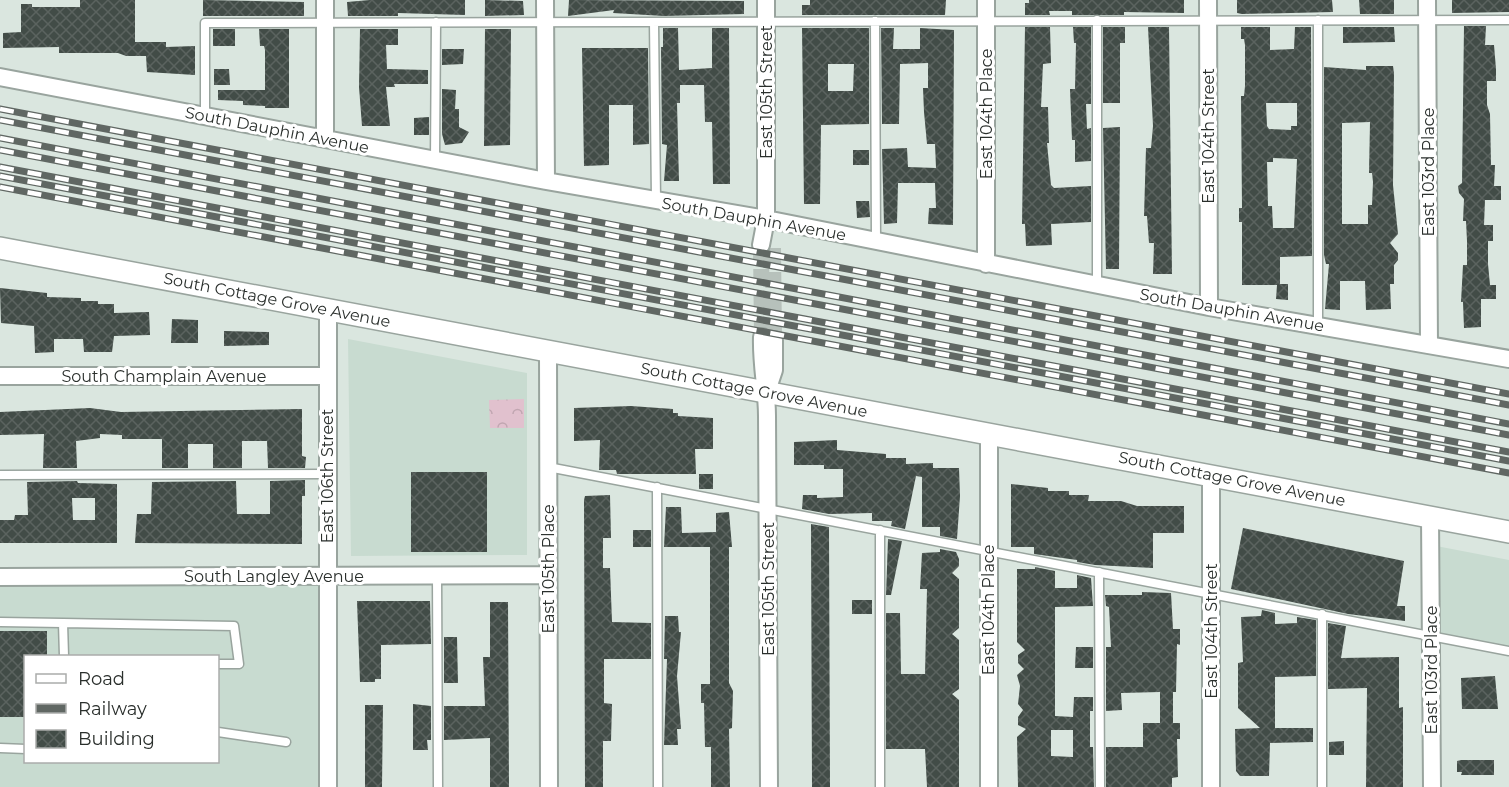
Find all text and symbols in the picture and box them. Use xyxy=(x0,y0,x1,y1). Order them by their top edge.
street label: East 105th Street xyxy=(757,25,776,159)
street label: East 104th Place xyxy=(977,49,996,179)
street label: East 104th Street xyxy=(1199,68,1218,204)
street label: South Dauphin Avenue xyxy=(183,103,371,157)
street label: East 103rd Place xyxy=(1419,108,1438,236)
street label: South Dauphin Avenue xyxy=(660,193,848,245)
street label: South Cottage Grove Avenue xyxy=(162,269,392,331)
street label: South Dauphin Avenue xyxy=(1138,284,1326,336)
street label: South Cottage Grove Avenue xyxy=(639,359,869,421)
street label: South Champlain Avenue xyxy=(62,367,267,386)
street label: East 106th Street xyxy=(318,408,337,543)
street label: South Cottage Grove Avenue xyxy=(1117,448,1347,510)
street label: East 105th Place xyxy=(539,504,558,634)
street label: East 105th Street xyxy=(759,522,778,656)
street label: East 104th Place xyxy=(979,545,998,675)
street label: East 104th Street xyxy=(1202,563,1221,699)
street label: South Langley Avenue xyxy=(184,567,364,586)
street label: East 103rd Place xyxy=(1422,606,1441,734)
legend xyxy=(24,655,219,763)
text: Road xyxy=(78,668,125,690)
text: Railway xyxy=(78,698,147,720)
text: Building xyxy=(78,728,155,750)

